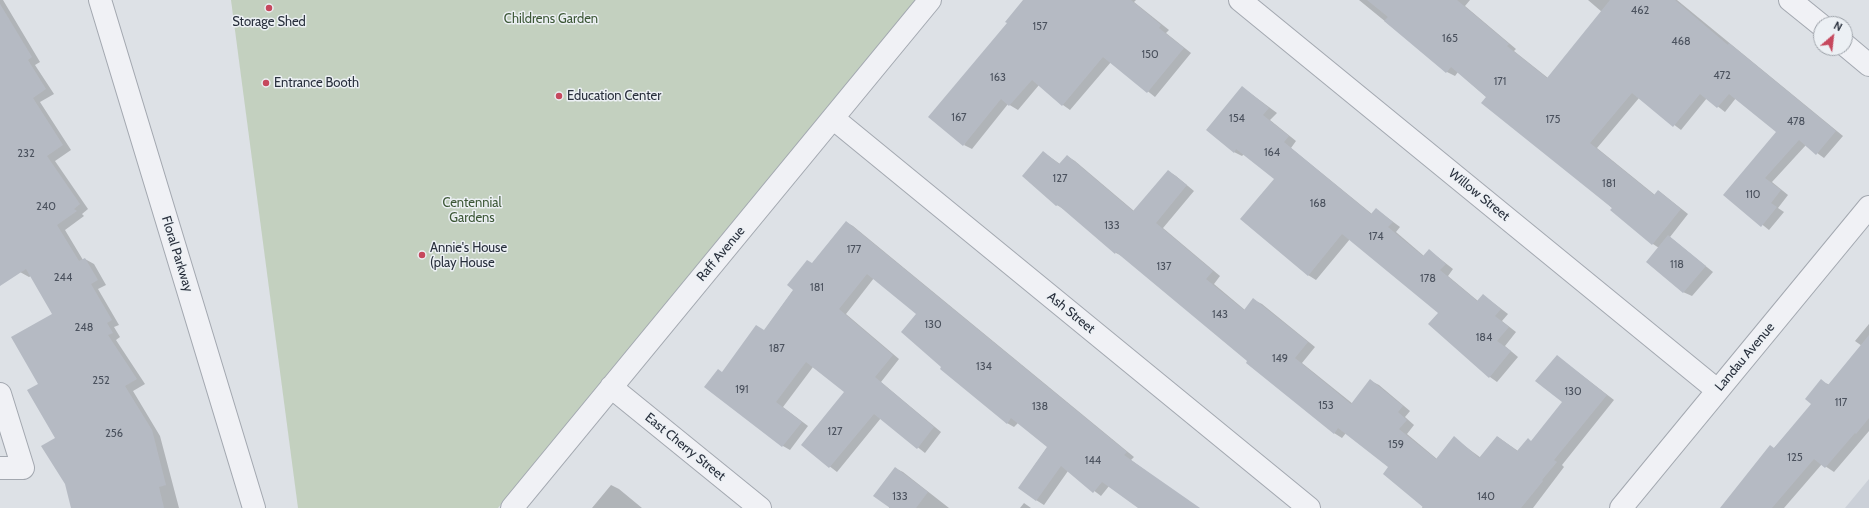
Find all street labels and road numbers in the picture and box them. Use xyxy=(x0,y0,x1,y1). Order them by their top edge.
street label: Willow Street xyxy=(1445,166,1513,224)
street label: Floral Parkway xyxy=(158,214,196,294)
street label: Raff Avenue xyxy=(694,223,748,285)
street label: Ash Street xyxy=(1044,289,1098,337)
street label: Landau Avenue xyxy=(1712,320,1778,394)
street label: East Cherry Street xyxy=(642,410,728,484)

